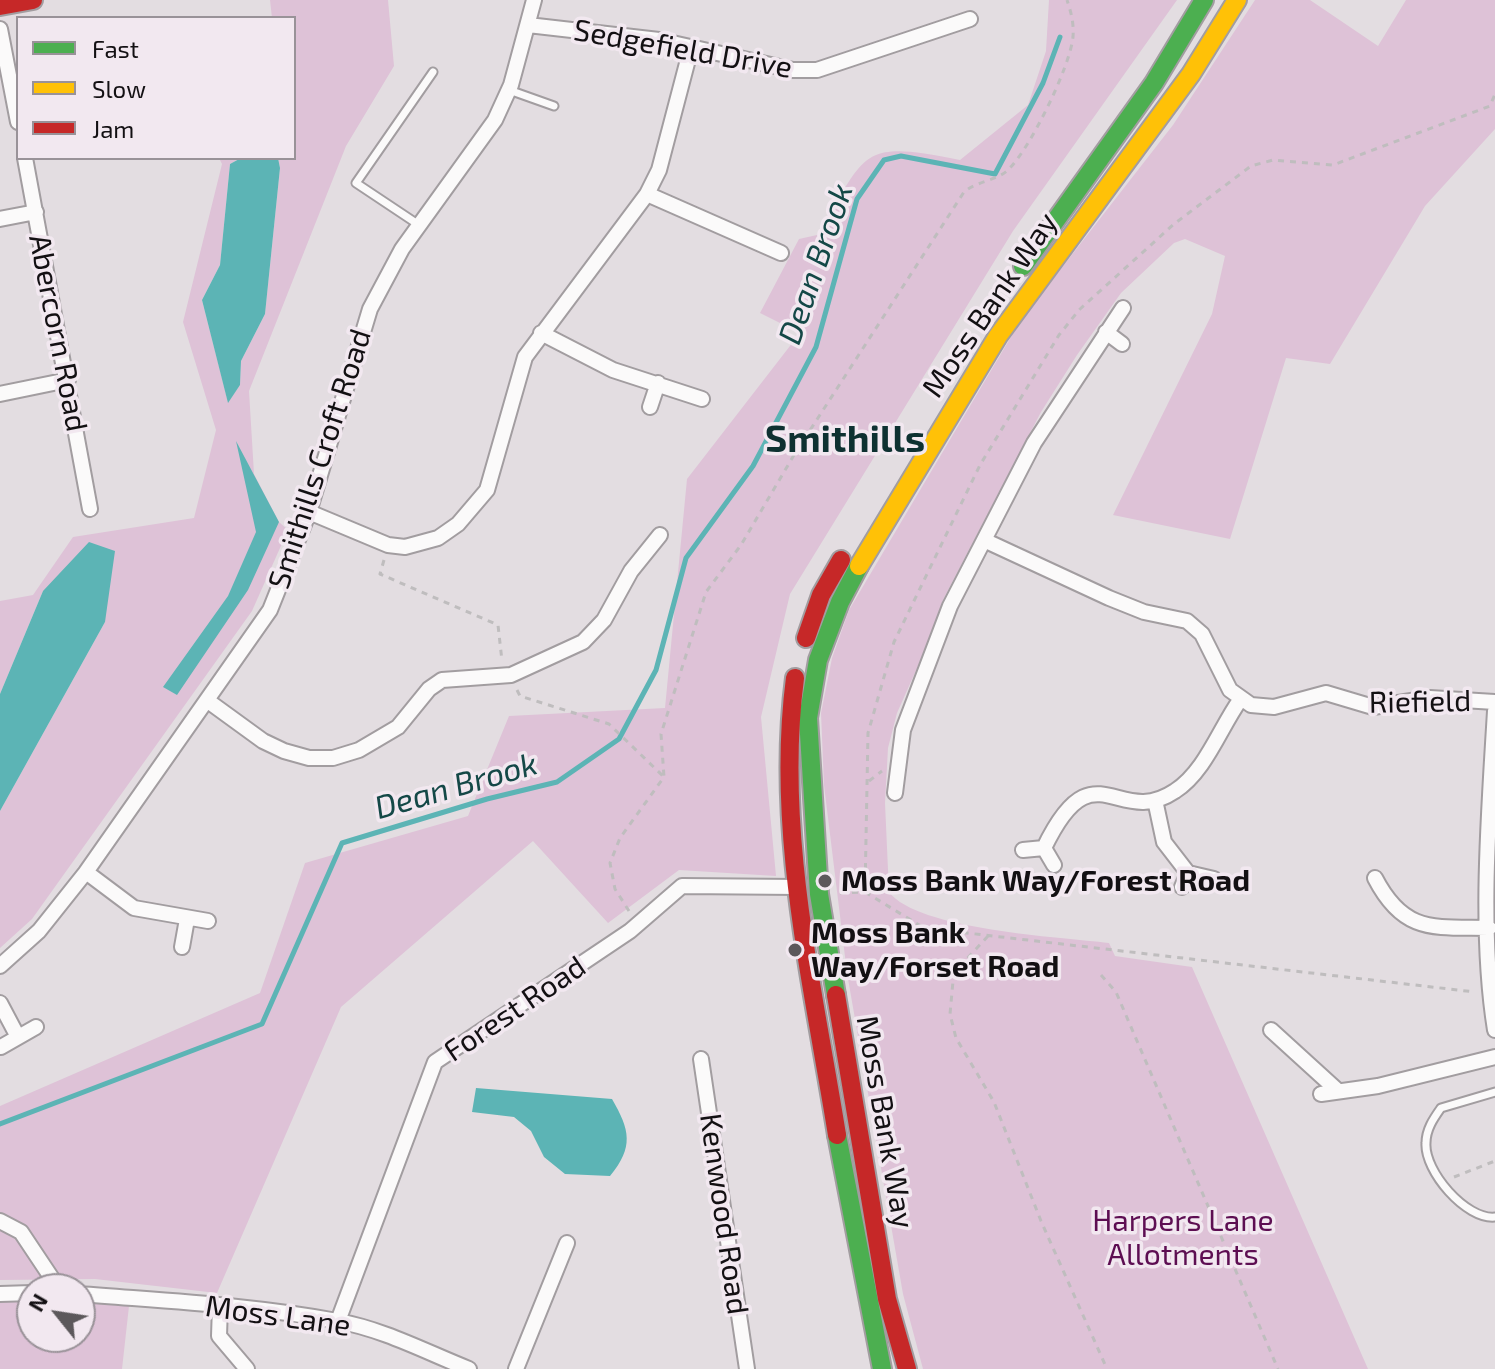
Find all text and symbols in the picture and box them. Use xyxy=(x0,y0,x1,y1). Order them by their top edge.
street label: Sedgefield Drive xyxy=(571,12,795,86)
legend xyxy=(16,16,296,160)
text: Fast xyxy=(92,34,139,63)
text: Slow xyxy=(92,74,146,103)
text: Jam xyxy=(92,114,134,143)
water label: Dean Brook xyxy=(771,179,861,349)
street label: Moss Bank Way xyxy=(915,206,1065,404)
street label: Abercorn Road xyxy=(21,231,95,435)
street label: Smithills Croft Road xyxy=(261,325,379,593)
district label: Smithills xyxy=(765,416,925,462)
street label: Riefield xyxy=(1368,683,1472,721)
water label: Dean Brook xyxy=(370,744,542,828)
place label: Moss Bank Way/Forest Road xyxy=(841,863,1250,899)
marker: Moss Bank Way/Forest Road xyxy=(816,872,834,890)
place label: Moss Bank Way/Forset Road xyxy=(811,915,1059,986)
marker: Moss Bank Way/Forset Road xyxy=(786,941,804,959)
street label: Forest Road xyxy=(437,949,593,1069)
street label: Moss Bank Way xyxy=(849,1013,921,1231)
street label: Kenwood Road xyxy=(692,1111,756,1317)
park label: Harpers Lane Allotments xyxy=(1092,1203,1274,1274)
north arrow xyxy=(16,1273,96,1353)
street label: Moss Lane xyxy=(203,1288,353,1344)
text: N xyxy=(22,1289,52,1315)

